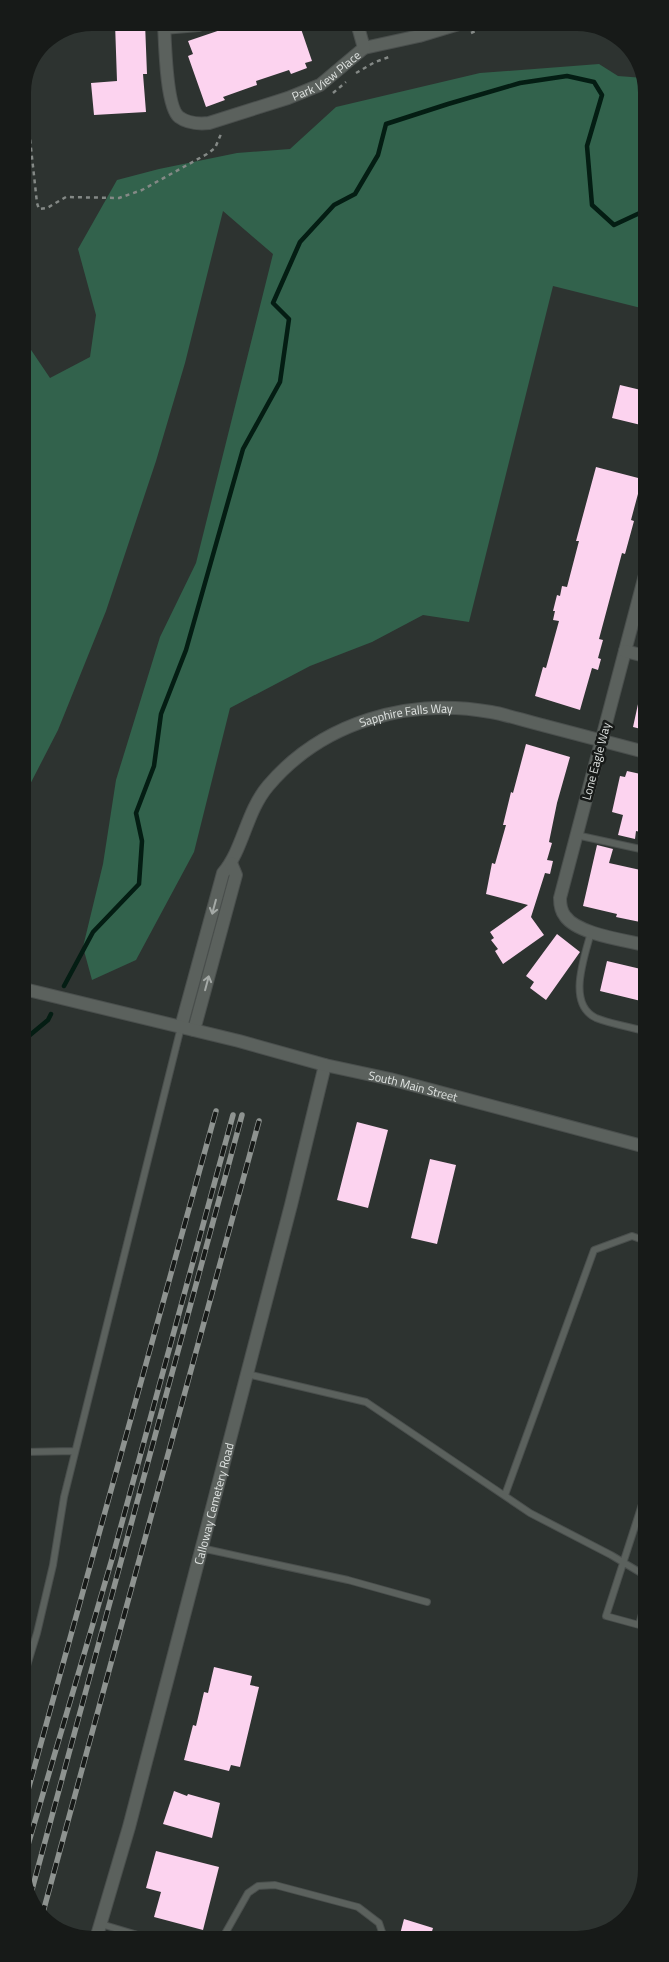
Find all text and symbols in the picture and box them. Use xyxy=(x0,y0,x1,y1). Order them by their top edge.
street label: Park View Place xyxy=(288,46,364,105)
street label: Sapphire Falls Way xyxy=(356,698,453,732)
street label: Lone Eagle Way xyxy=(577,720,616,802)
one-way arrow xyxy=(208,899,218,915)
one-way arrow xyxy=(203,975,212,991)
street label: South Main Street xyxy=(367,1065,461,1106)
street label: Calloway Cemetery Road xyxy=(188,1441,238,1567)

